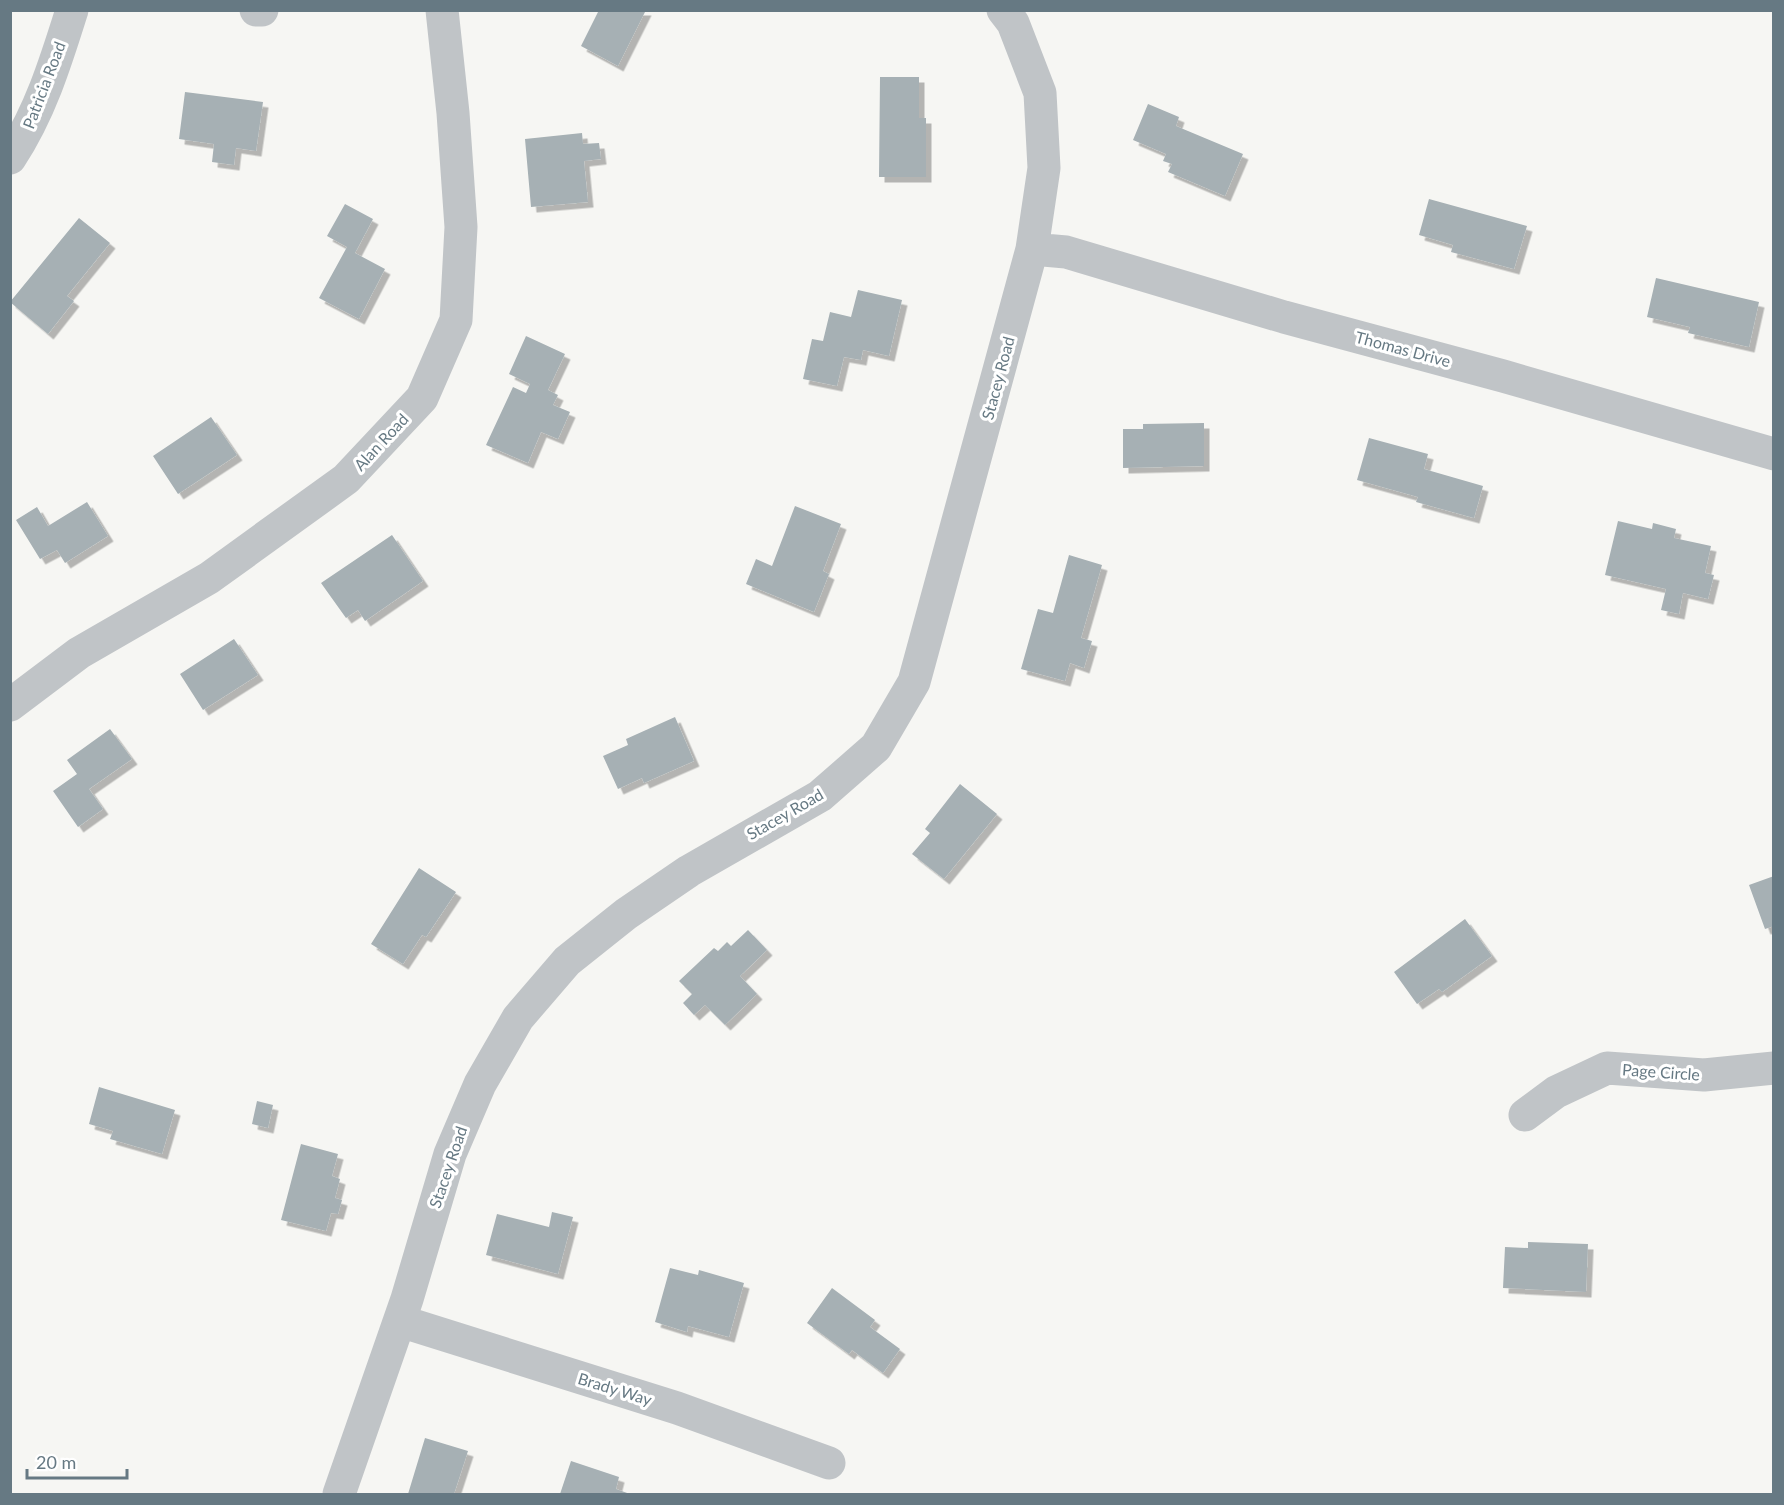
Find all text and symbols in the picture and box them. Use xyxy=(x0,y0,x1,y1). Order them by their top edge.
street label: Patricia Road xyxy=(18,39,69,131)
street label: Thomas Drive xyxy=(1354,327,1453,370)
street label: Stacey Road xyxy=(977,334,1018,421)
street label: Alan Road xyxy=(349,409,412,474)
street label: Stacey Road xyxy=(743,784,826,843)
street label: Page Circle xyxy=(1621,1059,1701,1084)
street label: Stacey Road xyxy=(425,1123,470,1210)
street label: Brady Way xyxy=(576,1368,655,1409)
scale bar xyxy=(27,1442,128,1480)
text: 20 m xyxy=(36,1451,76,1473)

